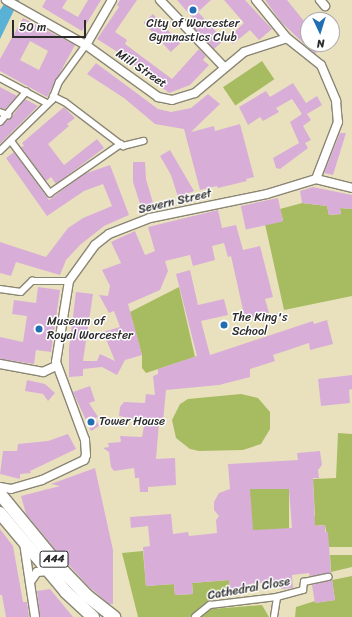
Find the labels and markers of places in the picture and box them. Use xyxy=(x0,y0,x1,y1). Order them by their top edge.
marker: City of Worcester Gymnastics Club xyxy=(188,5,198,15)
place label: City of Worcester Gymnastics Club xyxy=(146,17,240,45)
place label: The King's School xyxy=(232,311,287,339)
place label: Museum of Royal Worcester xyxy=(47,315,132,343)
marker: The King's School xyxy=(219,320,229,330)
marker: Museum of Royal Worcester xyxy=(34,324,44,334)
place label: Tower House xyxy=(99,415,166,429)
marker: Tower House xyxy=(86,417,96,427)

